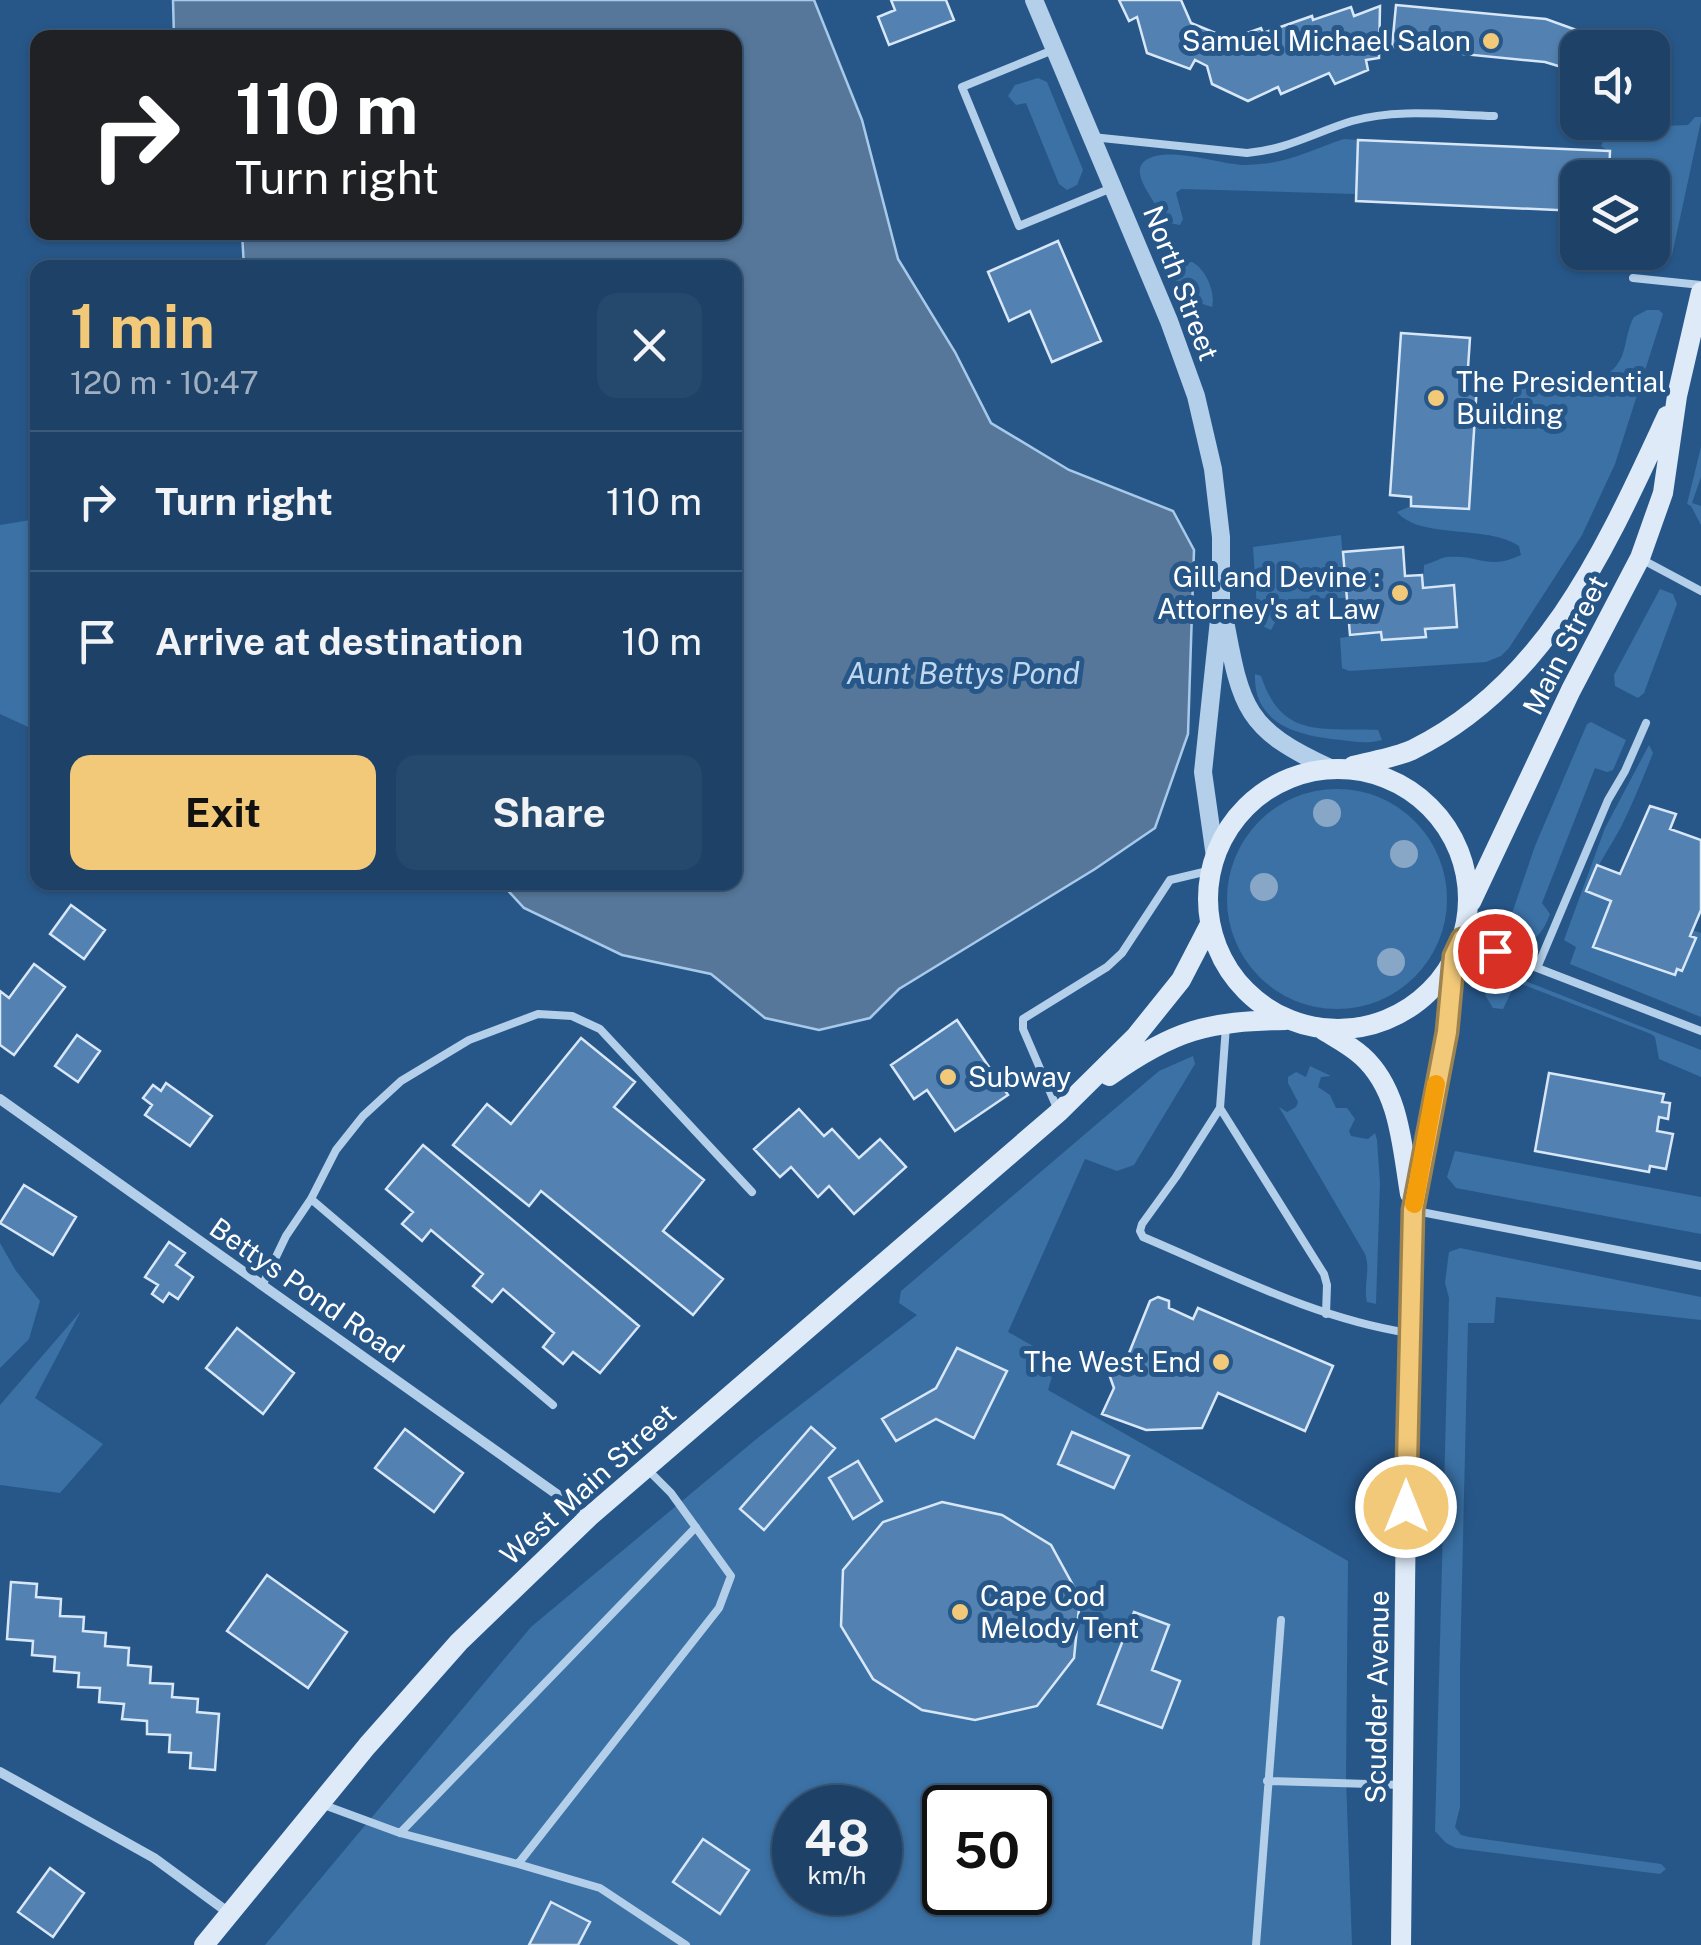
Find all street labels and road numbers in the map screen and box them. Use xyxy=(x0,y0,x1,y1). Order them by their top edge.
street label: North Street xyxy=(1137,201,1226,365)
street label: Main Street xyxy=(1515,570,1614,720)
street label: Bettys Pond Road xyxy=(204,1210,411,1369)
street label: West Main Street xyxy=(493,1396,682,1571)
street label: Scudder Avenue xyxy=(1358,1590,1395,1804)

